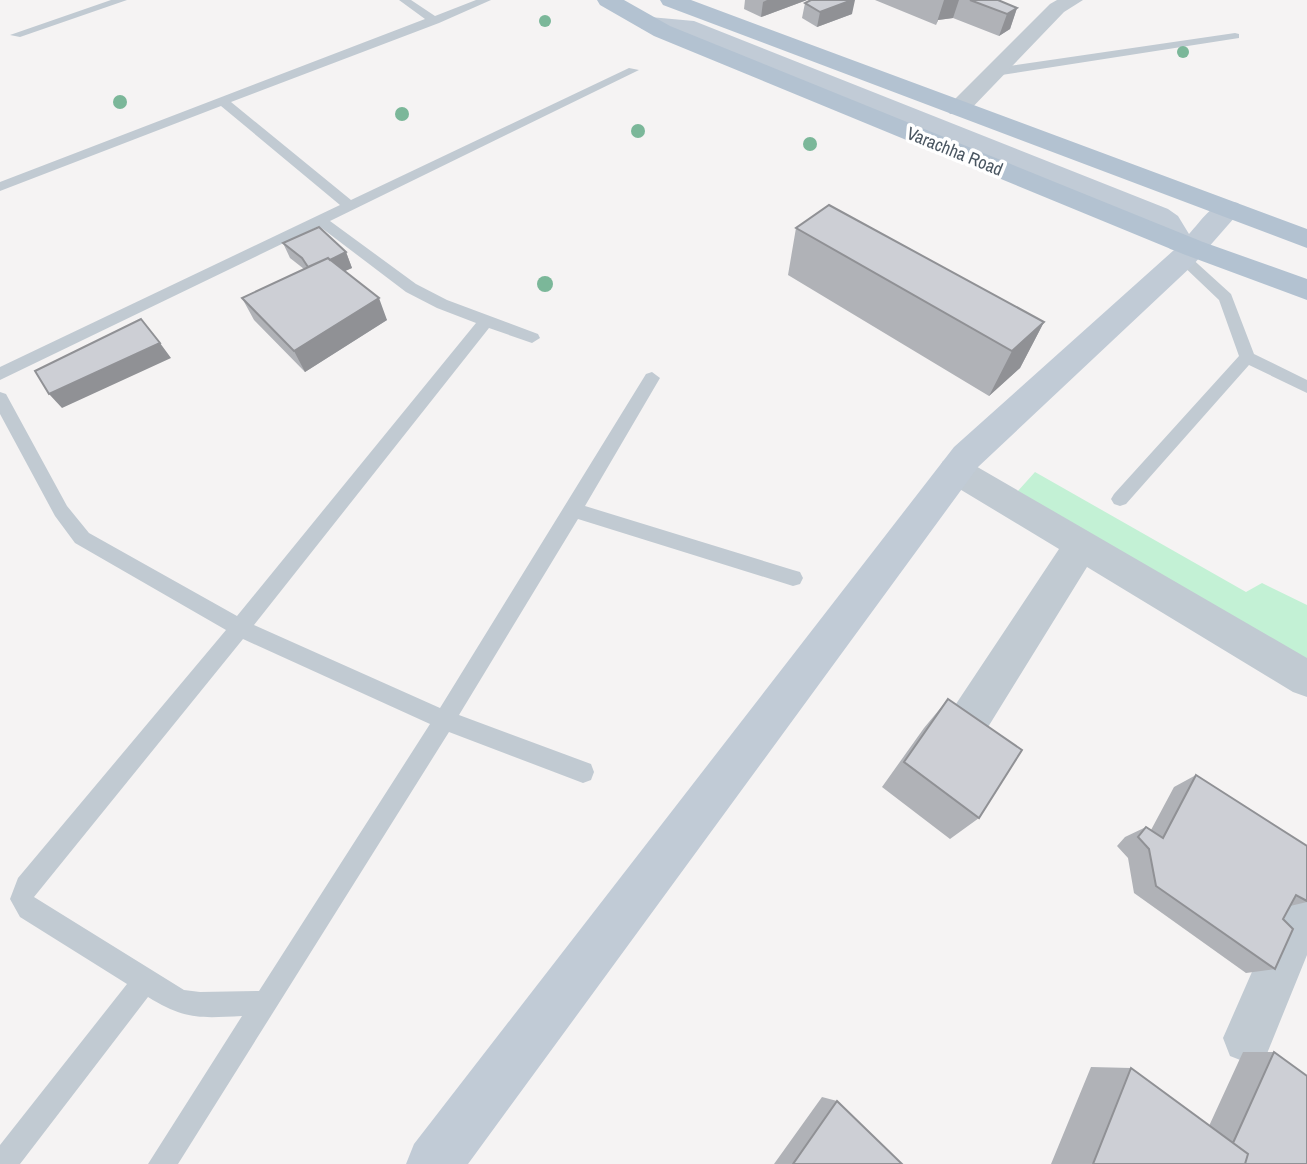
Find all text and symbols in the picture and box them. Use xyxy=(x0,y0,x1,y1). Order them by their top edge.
street label: Varachha Road xyxy=(903,120,1007,182)

